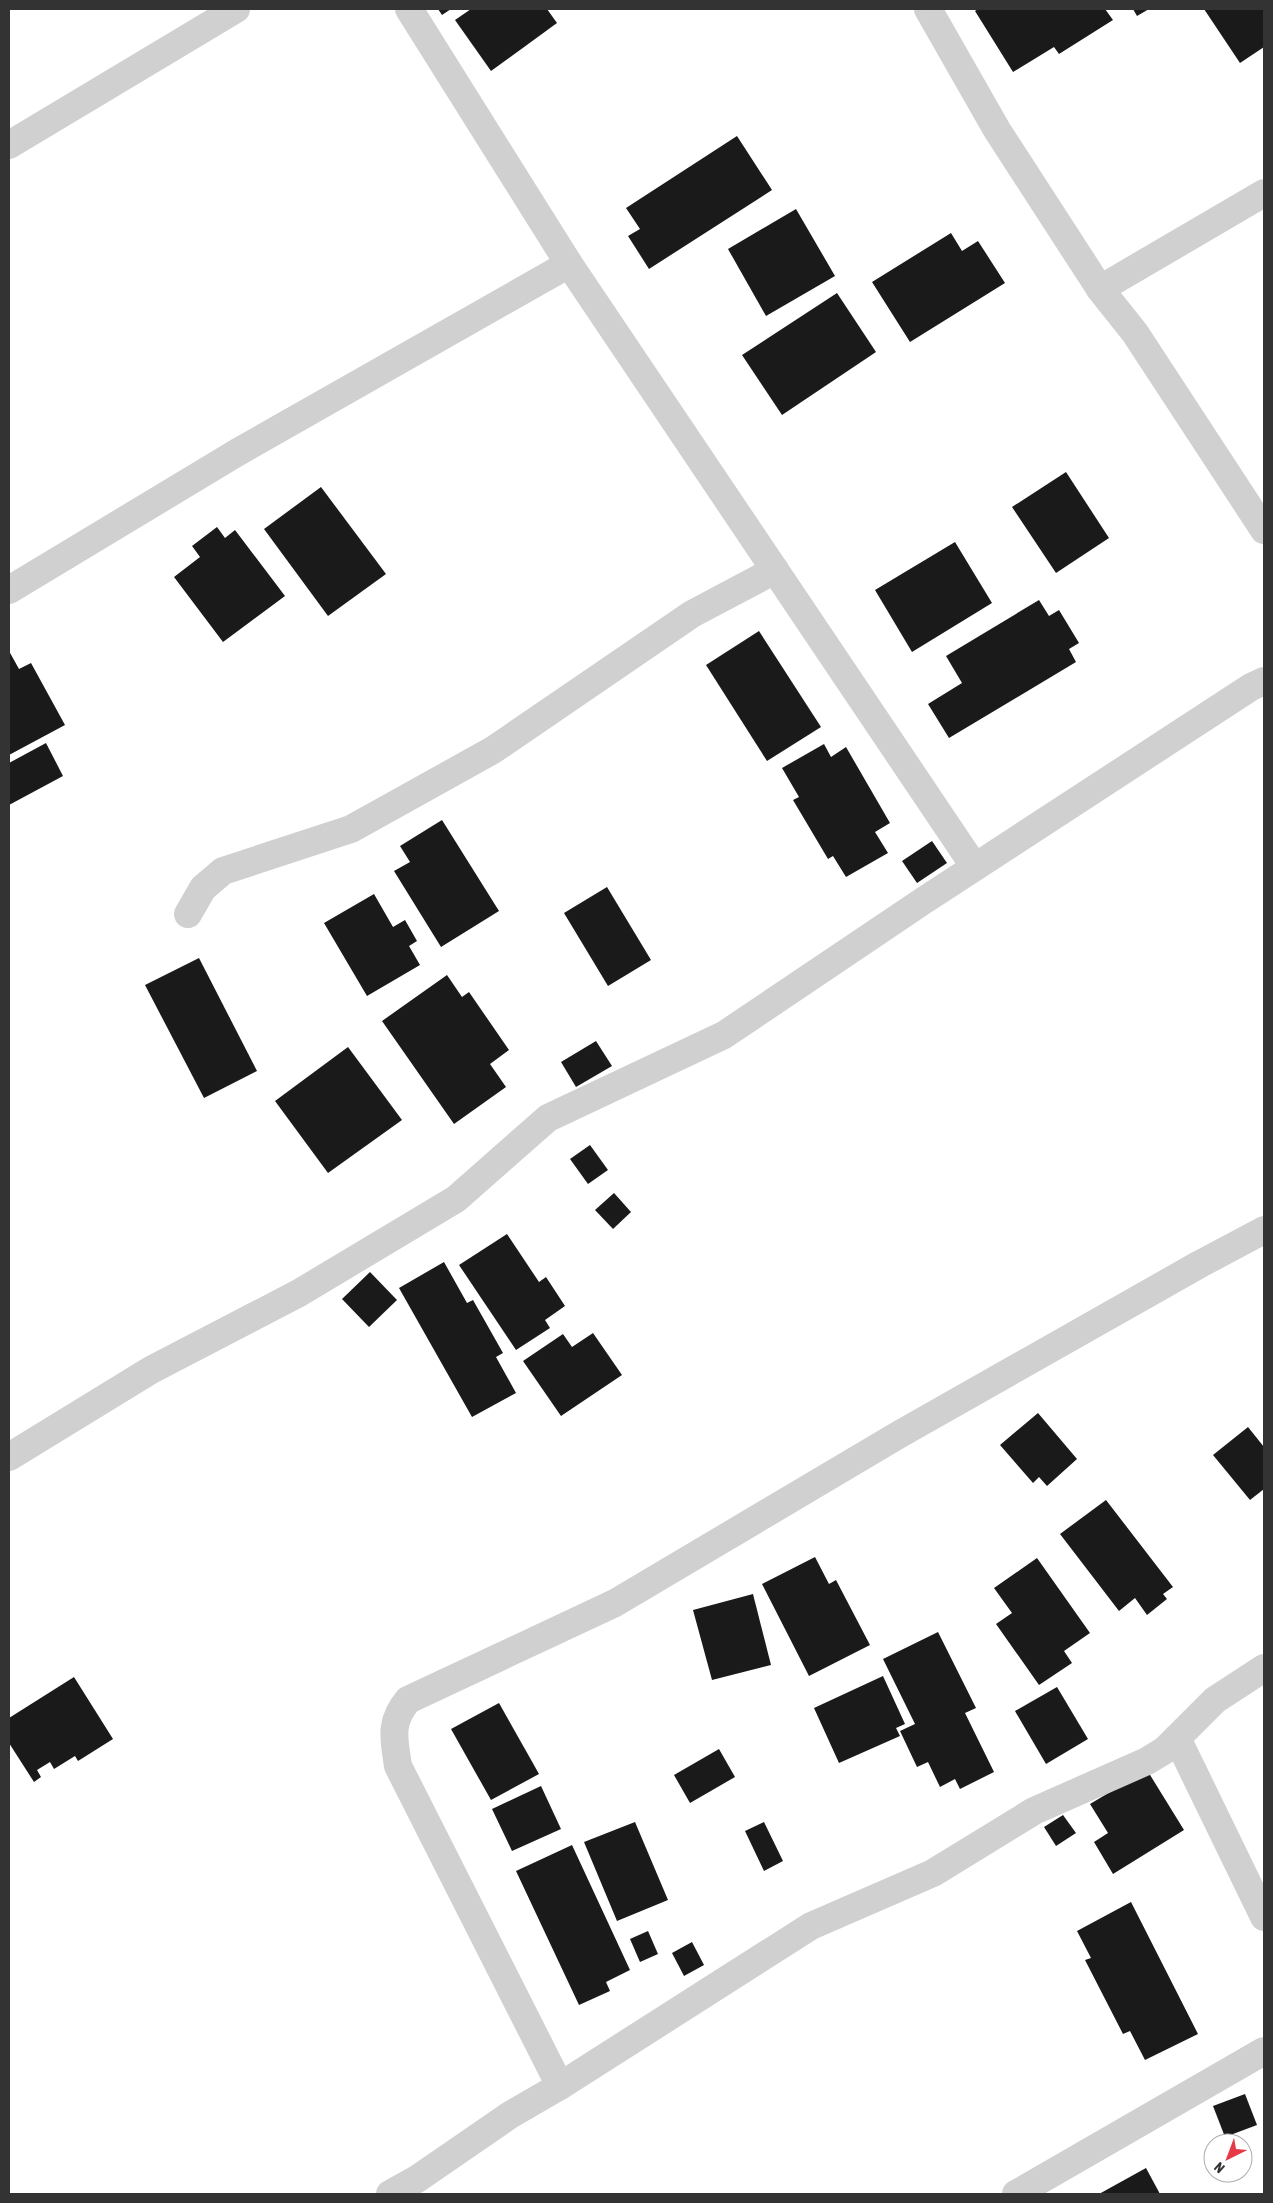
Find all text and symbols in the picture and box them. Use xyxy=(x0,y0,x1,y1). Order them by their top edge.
north arrow xyxy=(1203,2133,1253,2183)
text: N xyxy=(1211,2159,1228,2176)

